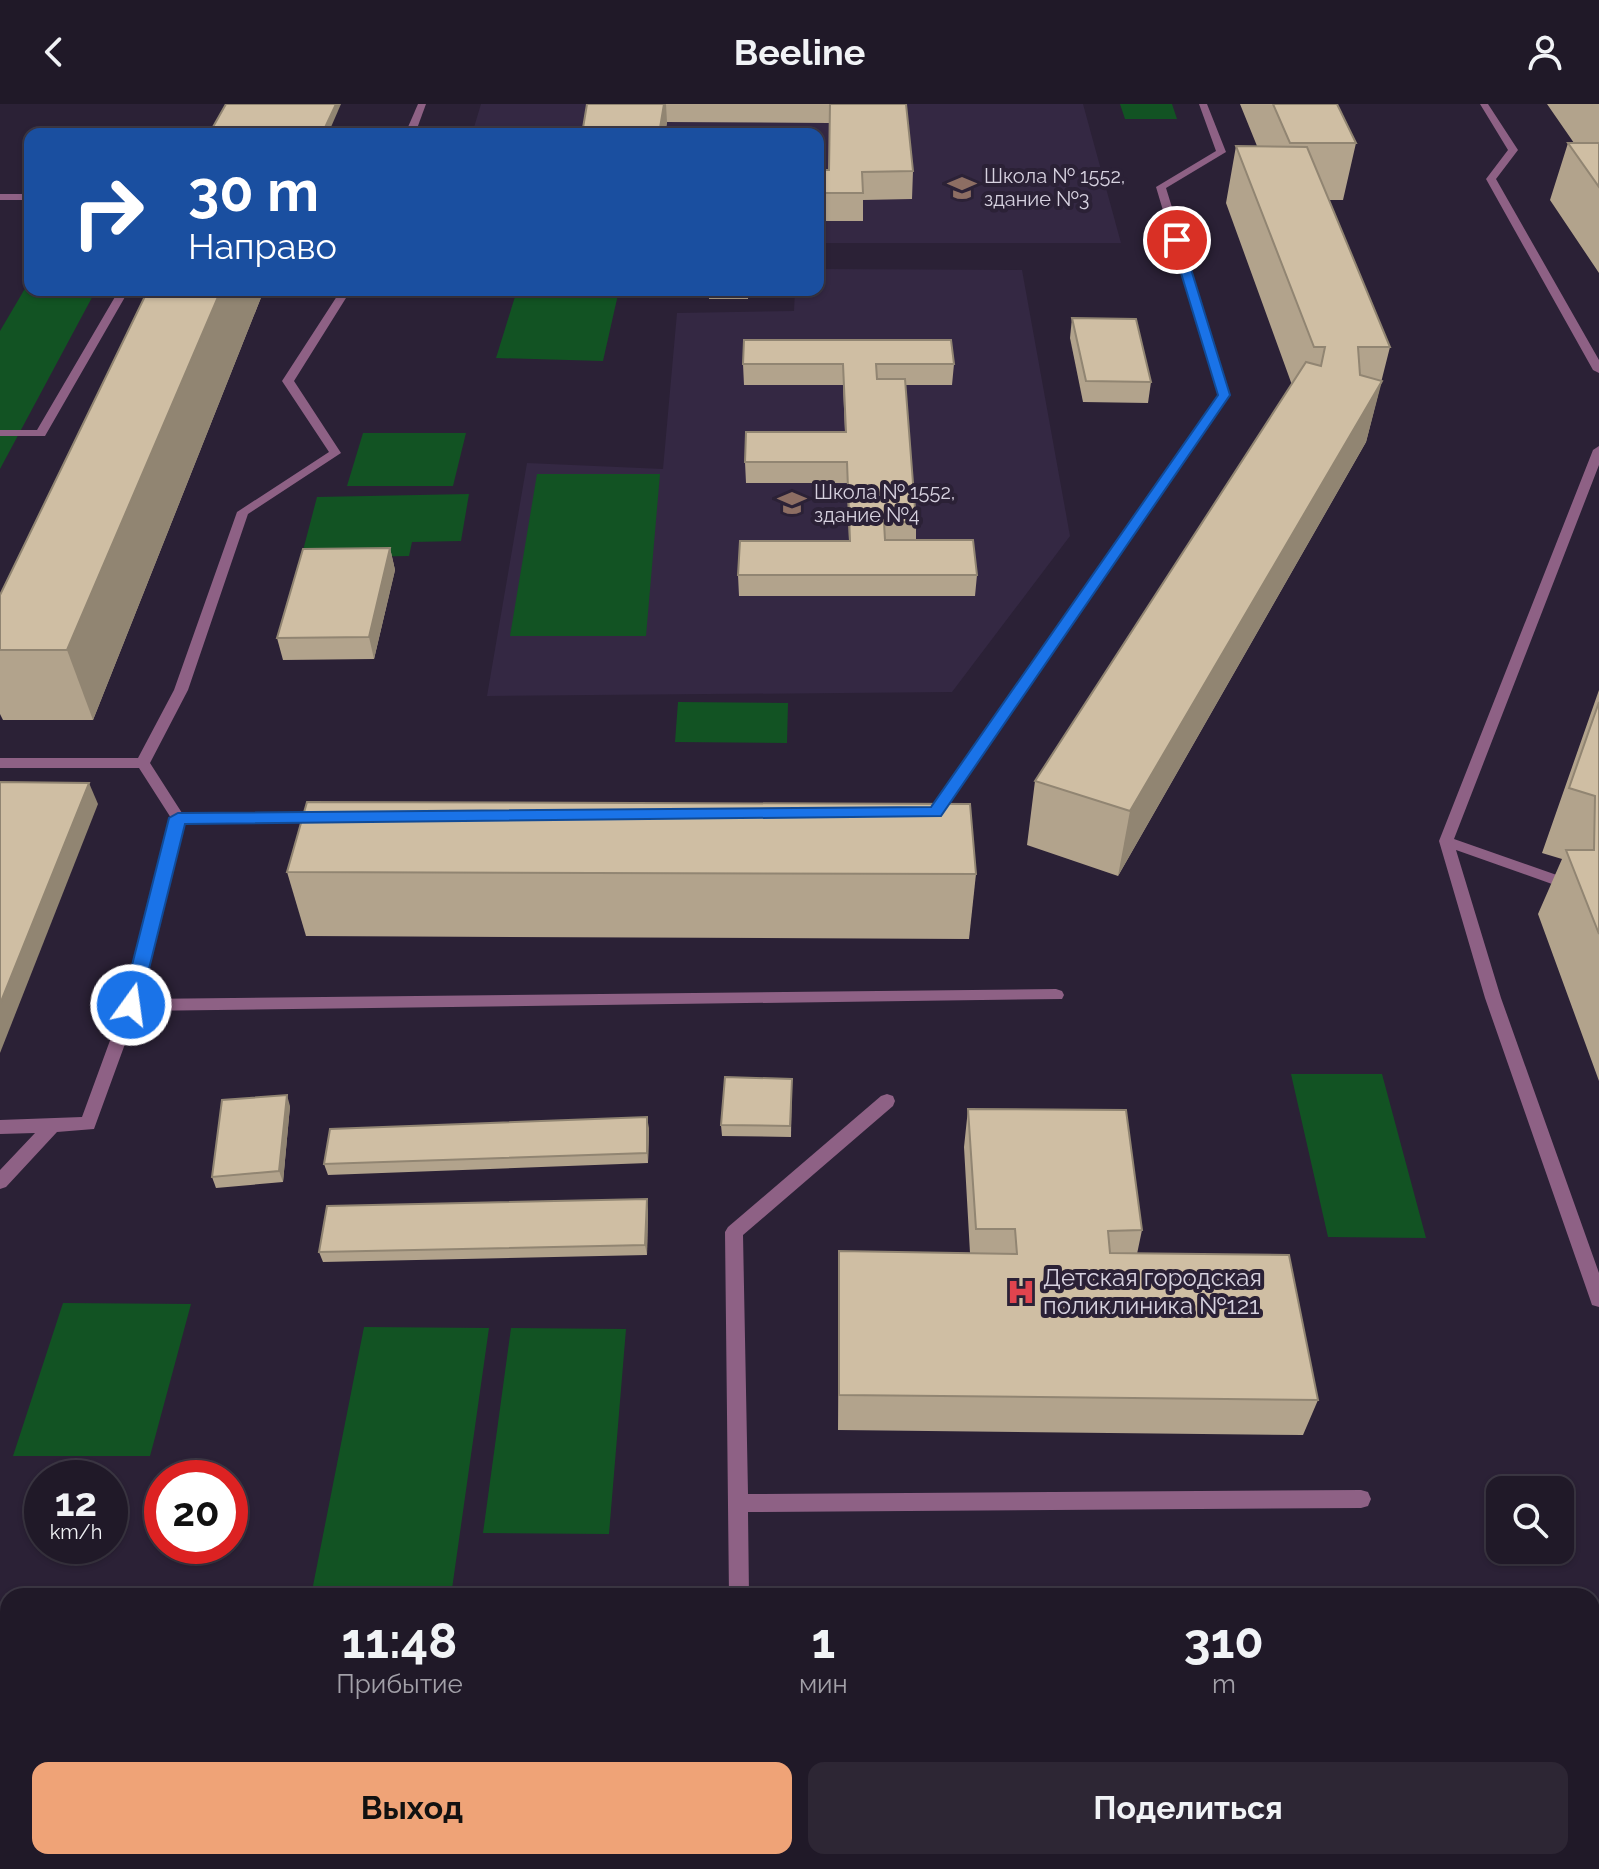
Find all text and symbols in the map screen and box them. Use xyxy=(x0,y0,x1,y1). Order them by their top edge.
icon: back xyxy=(32,30,76,74)
icon: person xyxy=(1523,30,1567,74)
text: Beeline xyxy=(734,31,865,73)
text: 30 m xyxy=(188,158,319,224)
icon: right xyxy=(56,160,160,264)
place label: Школа № 1552, здание №3 xyxy=(984,164,1125,211)
school or university icon: Школа № 1552, здание №3 xyxy=(947,173,977,203)
pin xyxy=(1143,206,1211,274)
icon: arrive xyxy=(1155,218,1199,262)
text: Направо xyxy=(188,225,337,267)
place label: Школа № 1552, здание №4 xyxy=(814,480,955,527)
school or university icon: Школа № 1552, здание №4 xyxy=(777,488,807,518)
position arrow xyxy=(89,963,173,1047)
place label: Детская городская поликлиника №121 xyxy=(1043,1263,1262,1320)
hospital icon: Детская городская поликлиника №121 xyxy=(1006,1277,1036,1307)
speed limit sign: 20 xyxy=(144,1460,248,1564)
map controls xyxy=(1486,1476,1574,1564)
button: search xyxy=(1486,1476,1574,1564)
text: 12 xyxy=(55,1478,97,1525)
text: km/h xyxy=(50,1520,102,1544)
text: 11:48 xyxy=(342,1613,457,1669)
text: 1 xyxy=(811,1613,835,1669)
text: 310 xyxy=(1184,1613,1264,1669)
text: Прибытие xyxy=(336,1669,463,1699)
text: мин xyxy=(799,1669,848,1699)
text: m xyxy=(1212,1669,1236,1699)
button: Выход xyxy=(32,1762,792,1854)
button: Поделиться xyxy=(808,1762,1568,1854)

